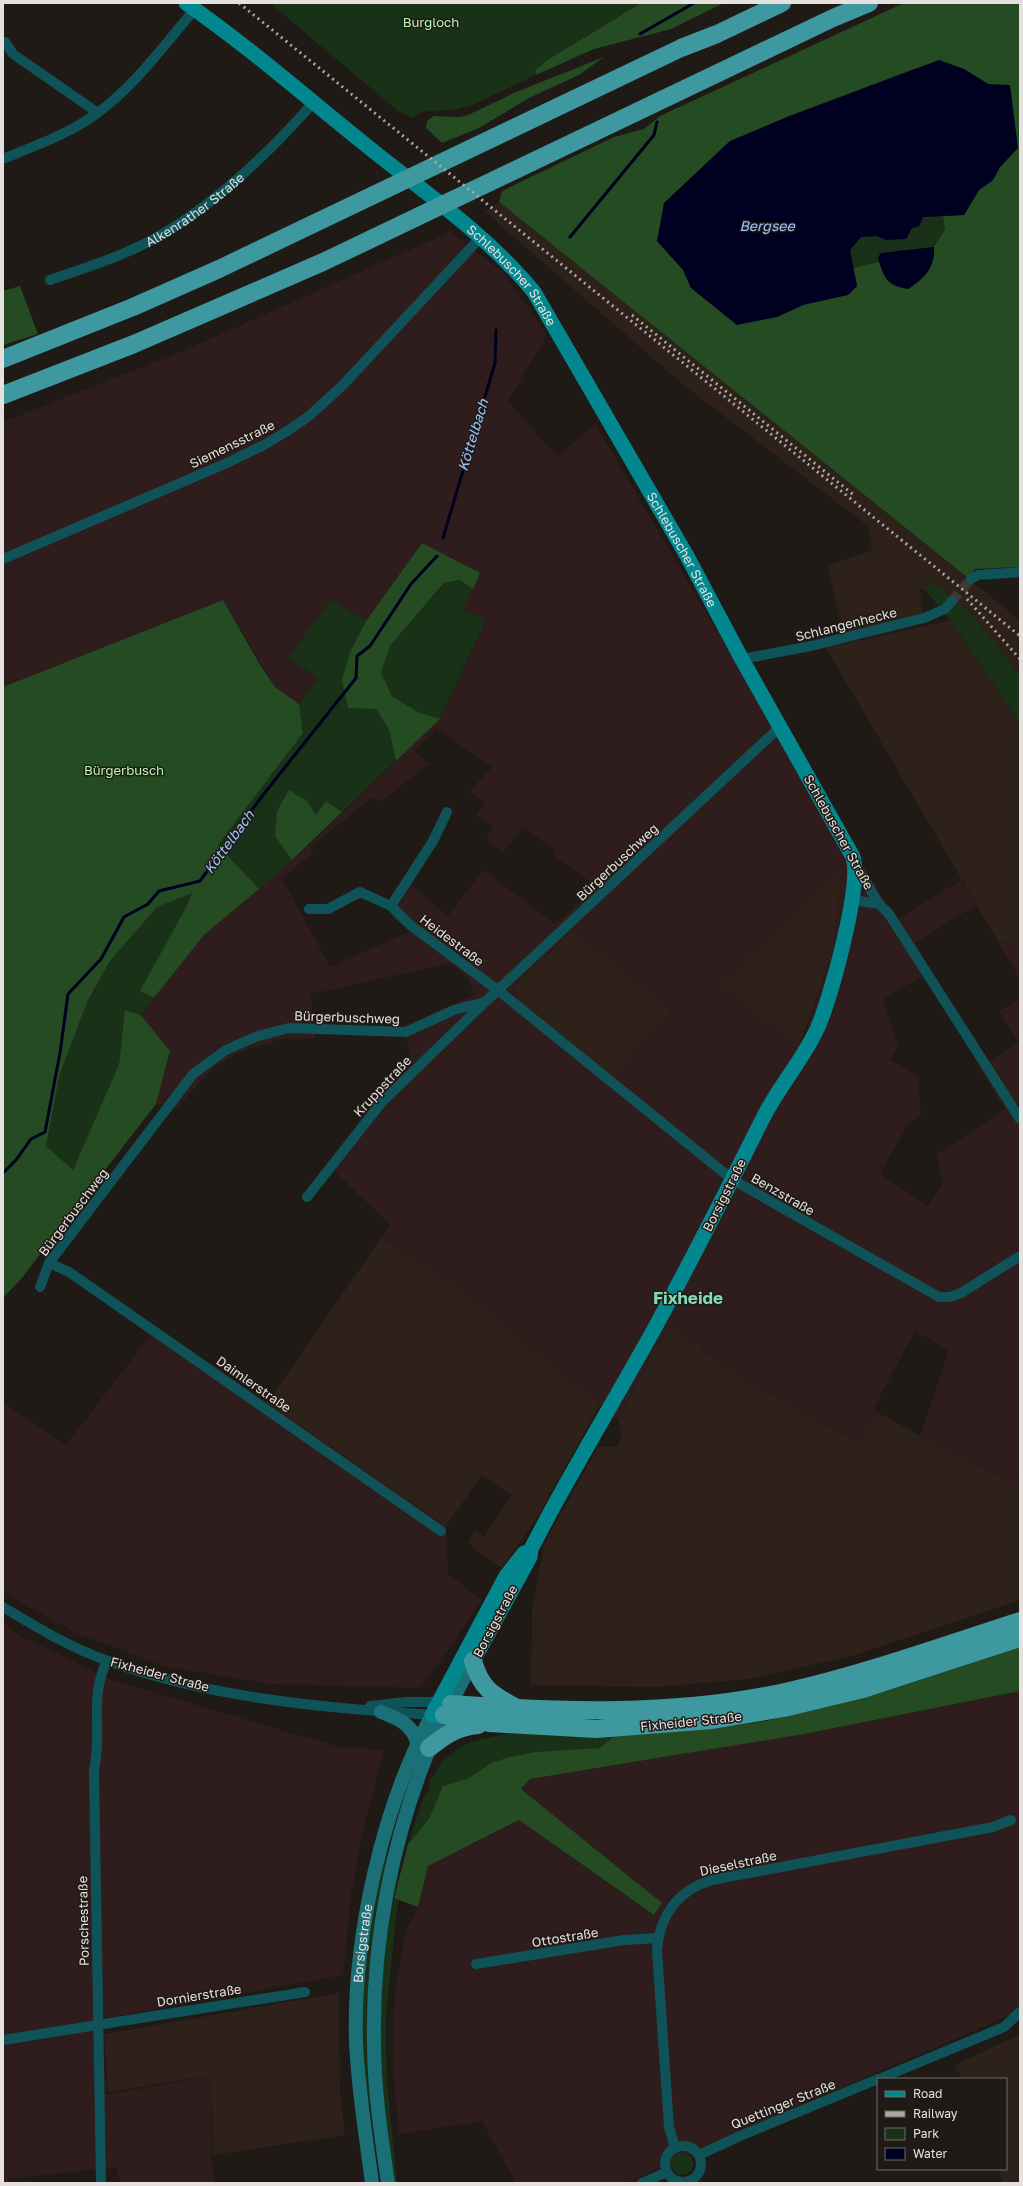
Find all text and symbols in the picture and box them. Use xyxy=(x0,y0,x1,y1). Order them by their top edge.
park label: Burgloch xyxy=(403,14,459,30)
street label: Alkenrather Straße xyxy=(143,169,247,250)
water label: Bergsee xyxy=(739,217,795,234)
street label: Schlebuscher Straße xyxy=(464,221,560,329)
water label: Köttelbach xyxy=(454,396,492,473)
street label: Siemensstraße xyxy=(187,416,277,472)
street label: Schlebuscher Straße xyxy=(644,489,721,610)
street label: Schlangenhecke xyxy=(794,604,898,644)
park label: Bürgerbusch xyxy=(84,762,164,778)
street label: Schlebuscher Straße xyxy=(801,772,877,892)
water label: Köttelbach xyxy=(200,806,258,877)
street label: Bürgerbuschweg xyxy=(573,820,661,904)
street label: Heidestraße xyxy=(417,911,487,969)
street label: Bürgerbuschweg xyxy=(294,1007,400,1027)
street label: Kruppstraße xyxy=(350,1052,414,1120)
street label: Borsigstraße xyxy=(699,1156,749,1234)
street label: Bürgerbuschweg xyxy=(35,1165,111,1259)
street label: Benzstraße xyxy=(749,1169,817,1219)
district label: Fixheide xyxy=(653,1287,723,1308)
street label: Daimlerstraße xyxy=(214,1352,294,1416)
street label: Borsigstraße xyxy=(469,1582,521,1660)
street label: Fixheider Straße xyxy=(109,1653,211,1695)
street label: Fixheider Straße xyxy=(640,1708,742,1734)
street label: Dieselstraße xyxy=(698,1847,778,1879)
street label: Porschestraße xyxy=(74,1876,92,1966)
street label: Borsigstraße xyxy=(349,1903,376,1984)
street label: Ottostraße xyxy=(531,1924,599,1950)
street label: Dornierstraße xyxy=(156,1980,242,2010)
street label: Quettinger Straße xyxy=(728,2076,838,2132)
legend xyxy=(877,2078,1007,2170)
text: Road xyxy=(913,2086,942,2101)
text: Railway xyxy=(913,2106,958,2121)
text: Park xyxy=(913,2126,939,2141)
text: Water xyxy=(913,2146,947,2161)

